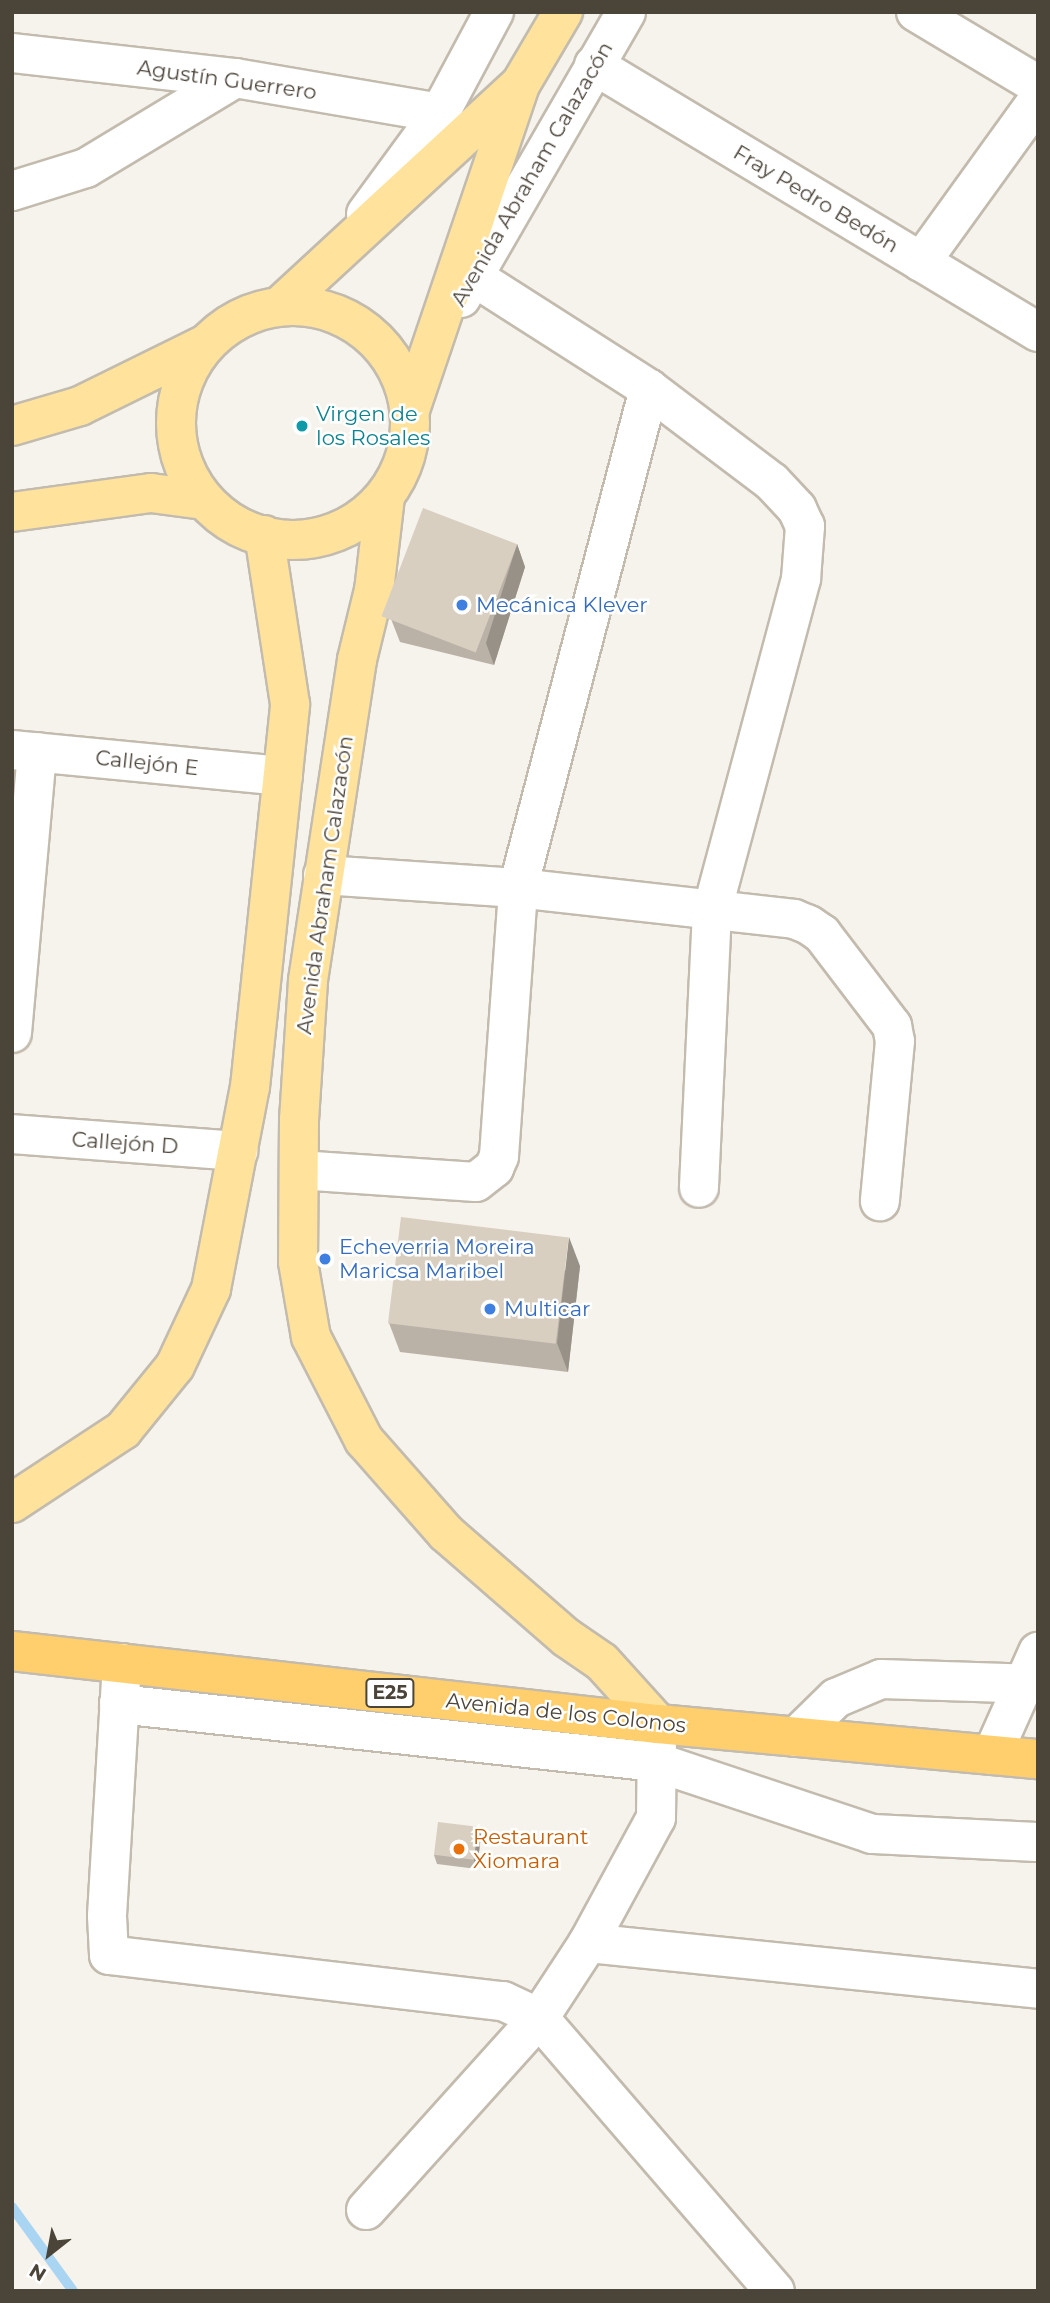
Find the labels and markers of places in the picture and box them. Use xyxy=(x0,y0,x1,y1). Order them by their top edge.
place label: Virgen de los Rosales xyxy=(316,401,430,451)
marker: Virgen de los Rosales xyxy=(294,418,310,434)
place label: Mecánica Klever xyxy=(476,592,648,618)
marker: Mecánica Klever xyxy=(454,597,470,613)
place label: Echeverria Moreira Maricsa Maribel xyxy=(339,1234,535,1284)
marker: Echeverria Moreira Maricsa Maribel xyxy=(317,1251,333,1267)
place label: Multicar xyxy=(504,1296,590,1322)
marker: Multicar xyxy=(482,1301,498,1317)
place label: Restaurant Xiomara xyxy=(473,1824,588,1874)
marker: Restaurant Xiomara xyxy=(451,1841,467,1857)

